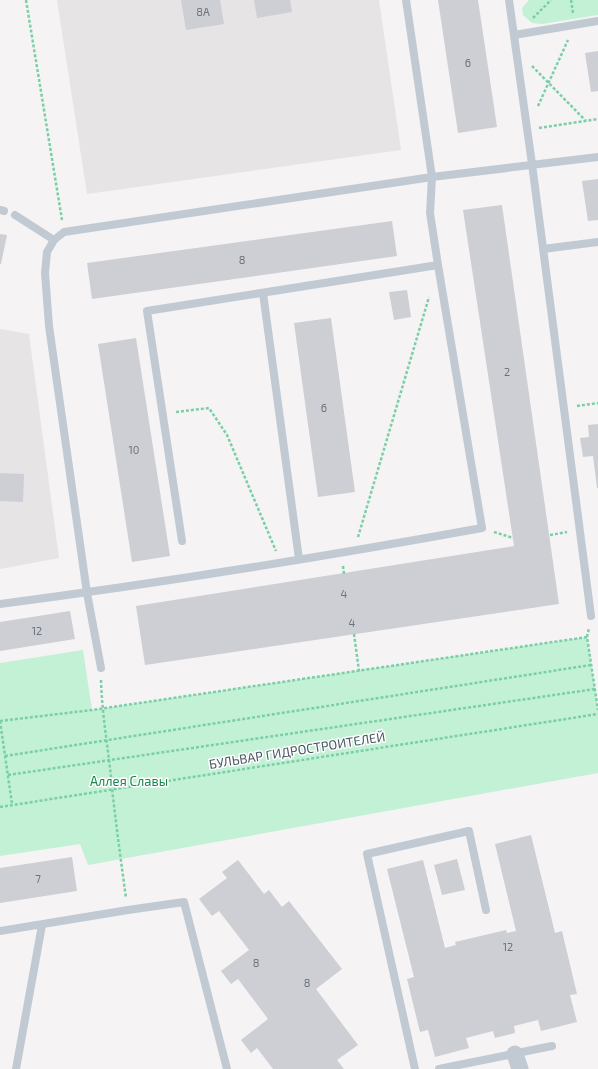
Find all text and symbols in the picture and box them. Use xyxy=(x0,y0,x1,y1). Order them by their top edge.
house number: 8А xyxy=(196,5,210,18)
house number: 6 xyxy=(465,56,471,69)
house number: 8 xyxy=(239,253,245,266)
house number: 2 xyxy=(504,365,510,378)
house number: 6 xyxy=(321,401,327,414)
house number: 10 xyxy=(128,443,140,456)
house number: 4 xyxy=(341,587,348,600)
house number: 4 xyxy=(349,616,356,629)
house number: 12 xyxy=(32,624,42,637)
street label: БУЛЬВАР ГИДРОСТРОИТЕЛЕЙ xyxy=(208,728,386,772)
park label: Аллея Славы xyxy=(90,773,168,789)
house number: 7 xyxy=(35,872,41,885)
house number: 12 xyxy=(503,940,513,953)
house number: 8 xyxy=(253,956,259,969)
house number: 8 xyxy=(304,976,310,989)

